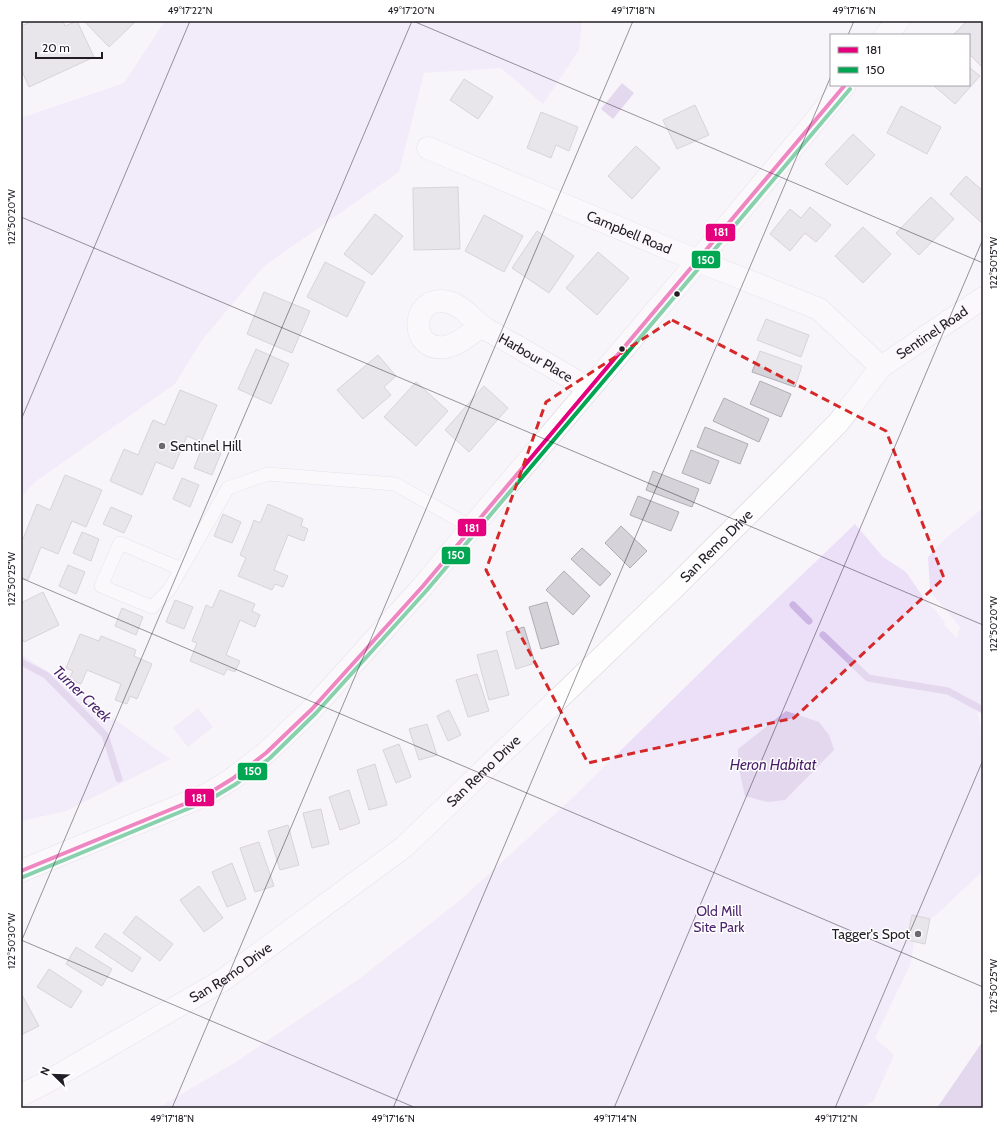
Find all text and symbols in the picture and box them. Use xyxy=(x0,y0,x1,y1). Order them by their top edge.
text: 49°17'22"N xyxy=(167,4,213,17)
text: 49°17'20"N xyxy=(388,4,434,17)
text: 49°17'18"N xyxy=(611,4,655,17)
text: 49°17'16"N xyxy=(832,4,876,17)
scale bar xyxy=(36,34,102,60)
legend xyxy=(830,34,970,86)
text: 20 m xyxy=(42,40,70,55)
text: 181 xyxy=(866,42,881,57)
text: 150 xyxy=(866,62,885,77)
text: 122°50'20"W xyxy=(5,189,18,245)
street label: Campbell Road xyxy=(584,206,674,258)
line badge: 181 xyxy=(705,223,736,242)
text: 181 xyxy=(714,225,728,239)
text: 122°50'15"W xyxy=(987,236,1000,289)
line badge: 150 xyxy=(691,250,721,269)
text: 150 xyxy=(697,253,715,267)
unlabelled marker xyxy=(672,289,682,299)
street label: Sentinel Road xyxy=(893,302,971,363)
street label: Harbour Place xyxy=(496,329,576,386)
unlabelled marker xyxy=(617,344,627,354)
place label: Sentinel Hill xyxy=(170,437,242,455)
marker: Sentinel Hill xyxy=(157,441,167,451)
street label: San Remo Drive xyxy=(676,505,757,586)
line badge: 181 xyxy=(457,518,487,537)
text: 181 xyxy=(465,521,479,535)
line badge: 150 xyxy=(441,546,471,565)
text: 150 xyxy=(447,548,465,562)
text: 122°50'25"W xyxy=(5,551,18,606)
text: 122°50'20"W xyxy=(987,596,1000,652)
water label: Turner Creek xyxy=(49,662,115,727)
street label: San Remo Drive xyxy=(442,731,524,811)
water label: Heron Habitat xyxy=(730,756,817,774)
line badge: 150 xyxy=(237,762,268,781)
text: 150 xyxy=(244,764,262,778)
line badge: 181 xyxy=(184,788,215,807)
text: 181 xyxy=(192,791,206,805)
park label: Old Mill Site Park xyxy=(693,902,745,936)
text: 122°50'30"W xyxy=(5,913,18,969)
place label: Tagger's Spot xyxy=(832,925,910,943)
marker: Tagger's Spot xyxy=(913,929,923,939)
street label: San Remo Drive xyxy=(186,938,275,1007)
text: 122°50'25"W xyxy=(987,958,1000,1013)
north arrow xyxy=(34,1055,74,1095)
text: N xyxy=(37,1065,53,1077)
text: 49°17'18"N xyxy=(150,1112,194,1125)
text: 49°17'16"N xyxy=(371,1112,415,1125)
text: 49°17'14"N xyxy=(593,1112,637,1125)
text: 49°17'12"N xyxy=(814,1112,858,1125)

